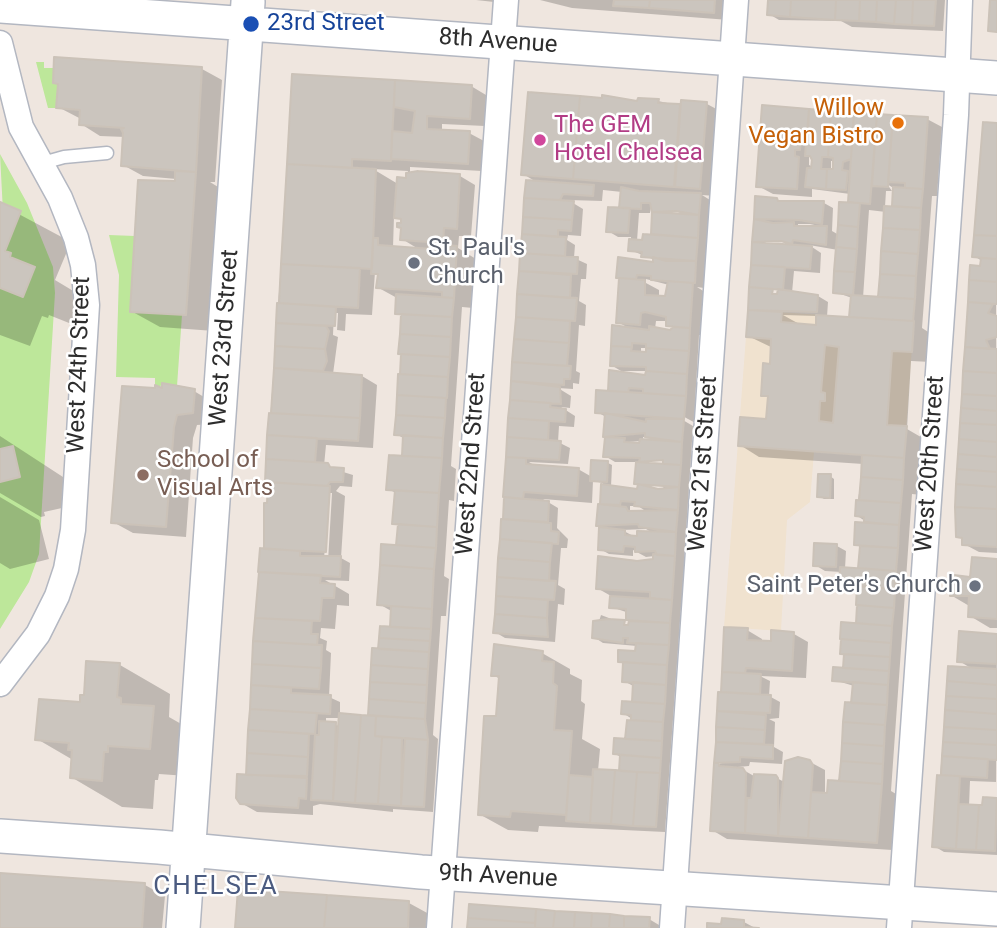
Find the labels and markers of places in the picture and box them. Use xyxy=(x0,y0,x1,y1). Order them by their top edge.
place label: 23rd Street xyxy=(267,10,385,38)
marker: 23rd Street xyxy=(241,14,261,34)
place label: Willow Vegan Bistro xyxy=(748,95,884,151)
place label: The GEM Hotel Chelsea xyxy=(554,112,703,168)
marker: Willow Vegan Bistro xyxy=(890,115,906,131)
marker: The GEM Hotel Chelsea xyxy=(532,132,548,148)
place label: St. Paul's Church xyxy=(428,235,525,291)
marker: St. Paul's Church xyxy=(406,255,422,271)
place label: School of Visual Arts xyxy=(157,447,273,503)
marker: School of Visual Arts xyxy=(135,467,151,483)
place label: Saint Peter's Church xyxy=(747,572,961,600)
marker: Saint Peter's Church xyxy=(967,578,983,594)

